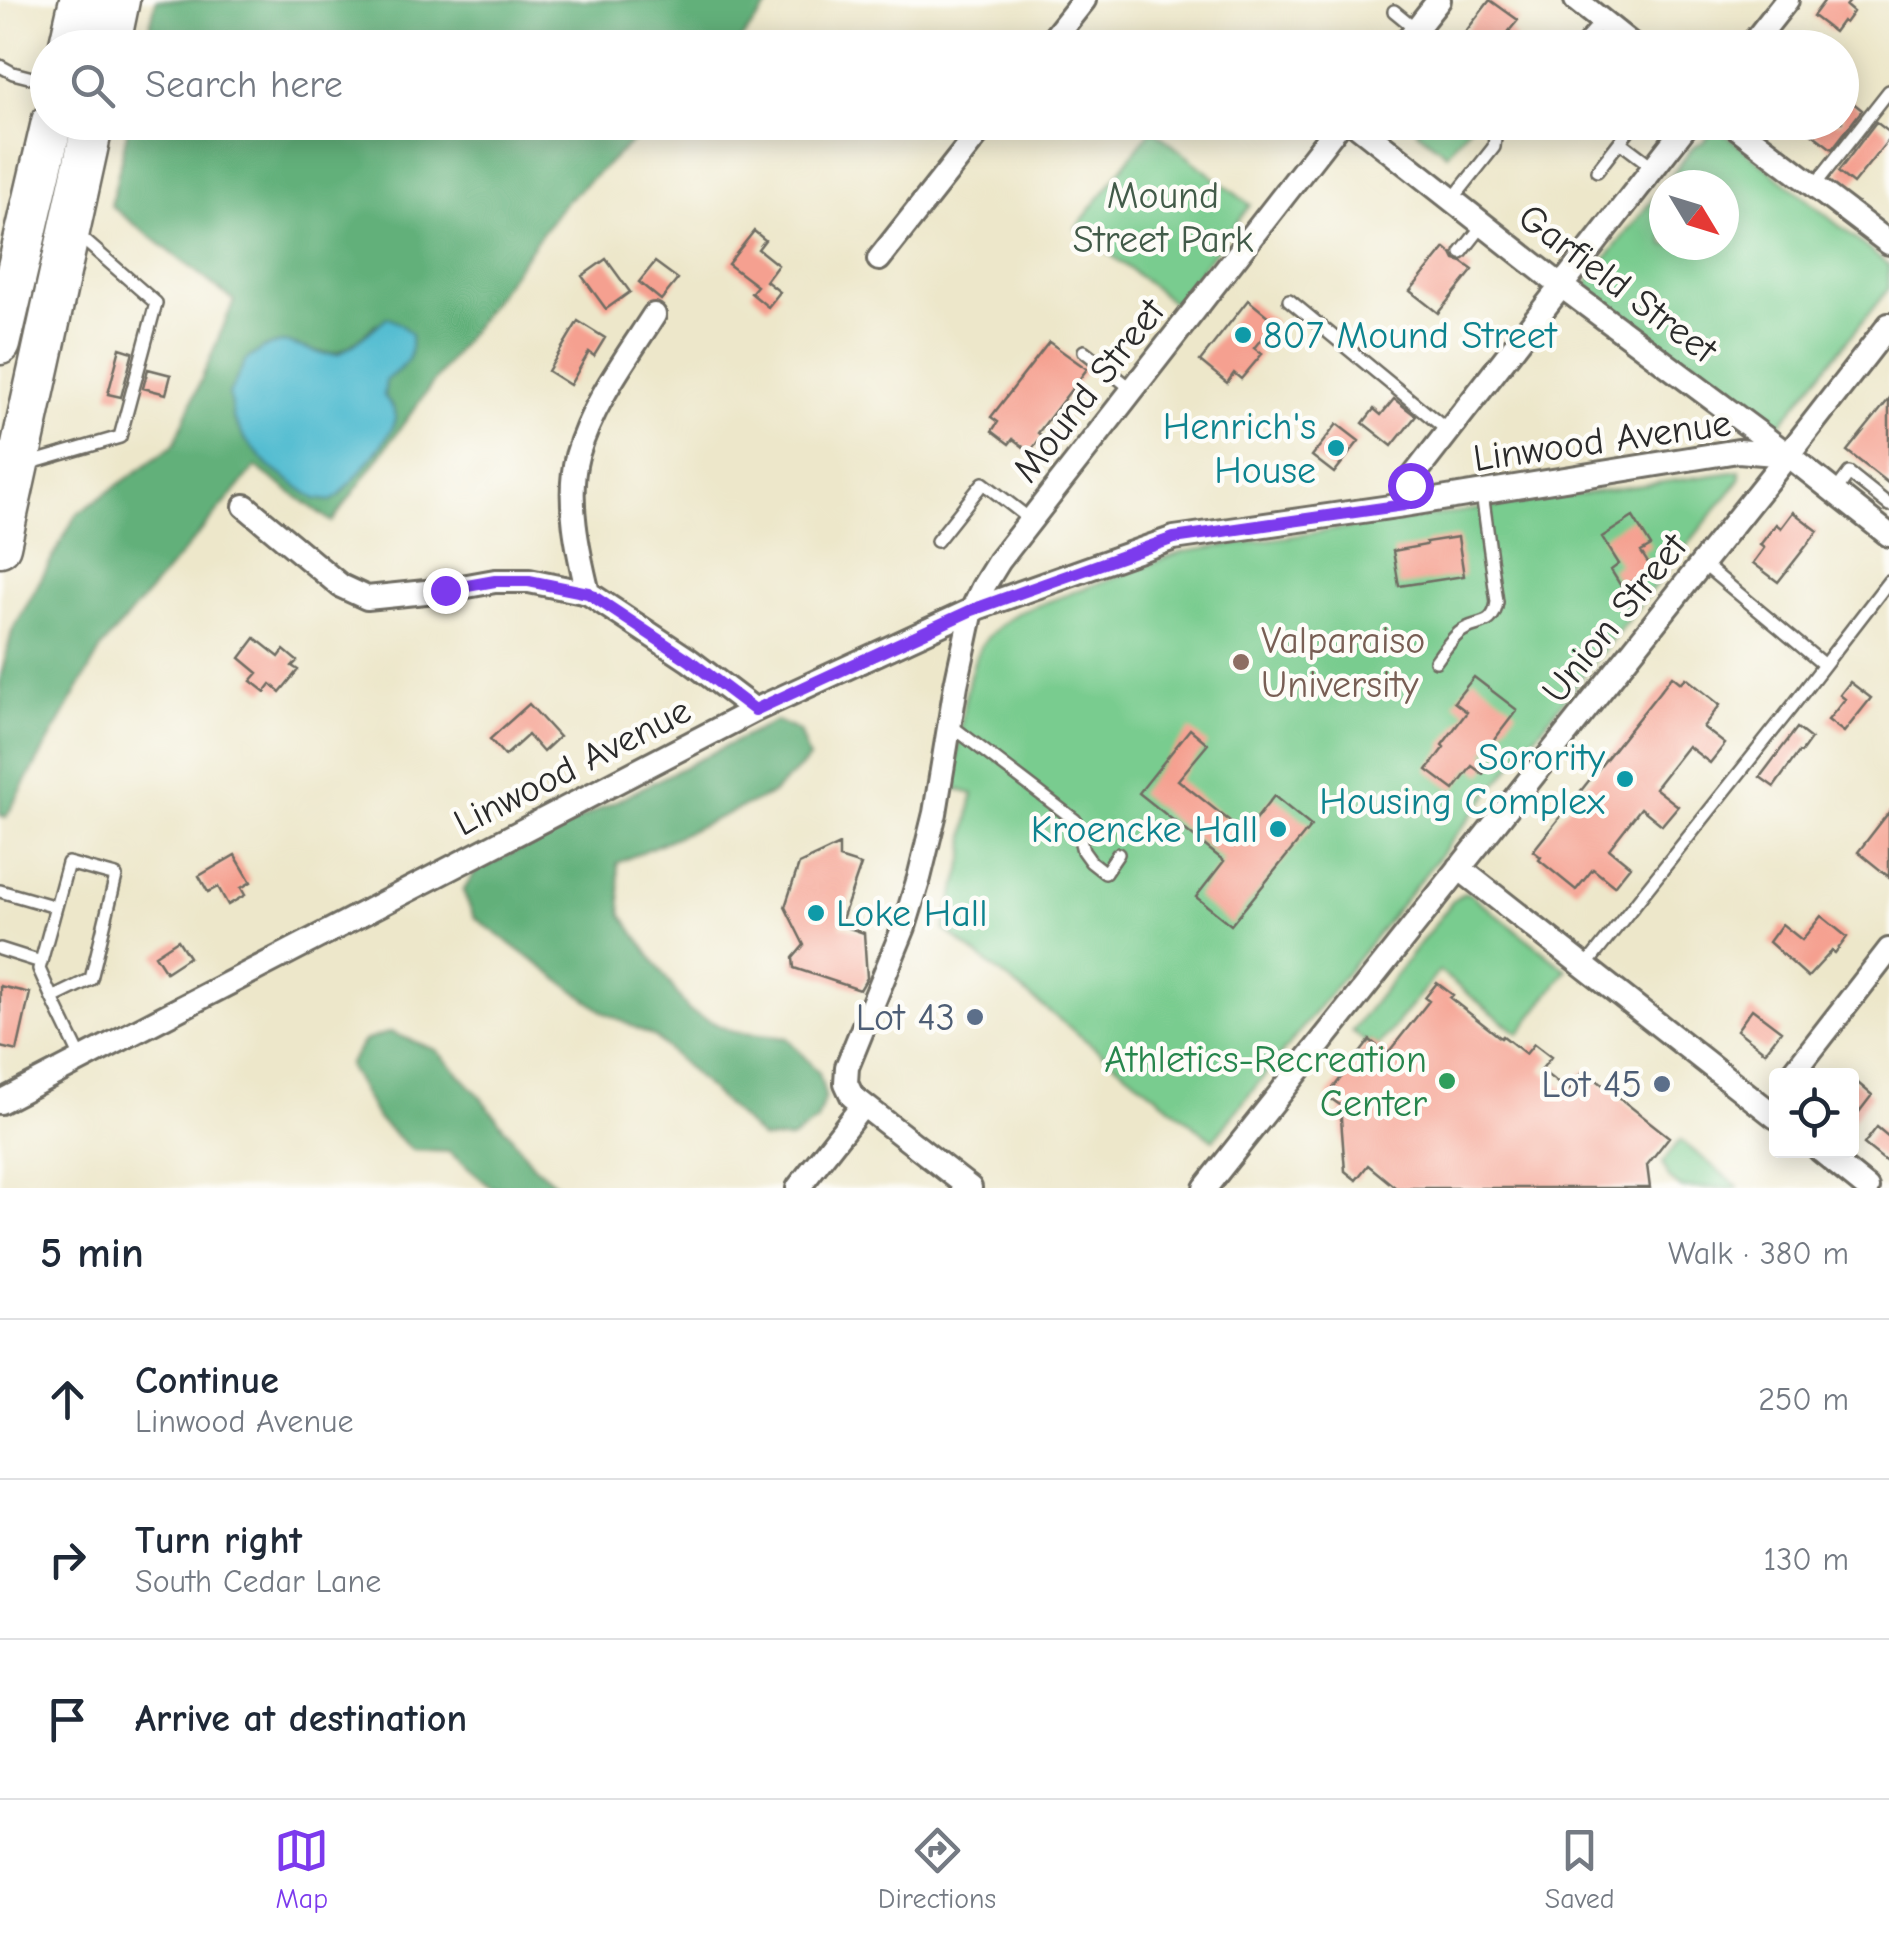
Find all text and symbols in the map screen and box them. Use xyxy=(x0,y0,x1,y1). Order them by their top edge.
search box xyxy=(30,30,1859,140)
icon: search xyxy=(65,58,120,113)
text: Search here xyxy=(145,63,343,107)
north arrow xyxy=(1649,170,1739,260)
park label: Mound Street Park xyxy=(1073,174,1254,262)
street label: Garfield Street xyxy=(1510,195,1726,373)
street label: Mound Street xyxy=(1004,289,1175,491)
place label: 807 Mound Street xyxy=(1263,314,1558,358)
marker: 807 Mound Street xyxy=(1232,324,1254,346)
street label: Linwood Avenue xyxy=(1471,401,1734,481)
place label: Henrich's House xyxy=(1163,405,1316,493)
marker: Henrich's House xyxy=(1325,437,1347,459)
route start xyxy=(1388,463,1434,509)
street label: Union Street xyxy=(1533,524,1697,712)
route end xyxy=(423,568,469,614)
place label: Valparaiso University xyxy=(1261,619,1425,707)
marker: Valparaiso University xyxy=(1230,651,1252,673)
street label: Linwood Avenue xyxy=(447,688,698,845)
place label: Sorority Housing Complex xyxy=(1319,736,1606,824)
marker: Sorority Housing Complex xyxy=(1614,768,1636,790)
place label: Kroencke Hall xyxy=(1031,808,1258,852)
marker: Kroencke Hall xyxy=(1267,818,1289,840)
place label: Loke Hall xyxy=(836,892,988,936)
marker: Loke Hall xyxy=(805,902,827,924)
place label: Lot 43 xyxy=(856,996,955,1040)
marker: Lot 43 xyxy=(964,1006,986,1028)
place label: Athletics-Recreation Center xyxy=(1104,1038,1427,1126)
place label: Lot 45 xyxy=(1541,1063,1642,1107)
map controls xyxy=(1769,1068,1859,1158)
button: locate xyxy=(1769,1068,1859,1158)
marker: Athletics-Recreation Center xyxy=(1436,1070,1458,1092)
marker: Lot 45 xyxy=(1651,1073,1673,1095)
text: 5 min xyxy=(40,1229,144,1278)
text: Walk · 380 m xyxy=(1668,1235,1849,1272)
text: Continue xyxy=(135,1359,279,1403)
icon: ahead xyxy=(40,1372,95,1427)
text: 250 m xyxy=(1758,1381,1849,1418)
text: Linwood Avenue xyxy=(135,1403,353,1440)
text: Turn right xyxy=(135,1519,302,1563)
icon: right xyxy=(40,1532,95,1587)
text: 130 m xyxy=(1763,1541,1849,1578)
text: South Cedar Lane xyxy=(135,1563,381,1600)
icon: arrive xyxy=(40,1692,95,1747)
text: Arrive at destination xyxy=(135,1697,467,1741)
tab: Map xyxy=(274,1823,329,1915)
tab: Directions xyxy=(878,1823,996,1915)
tab: Saved xyxy=(1545,1823,1615,1915)

